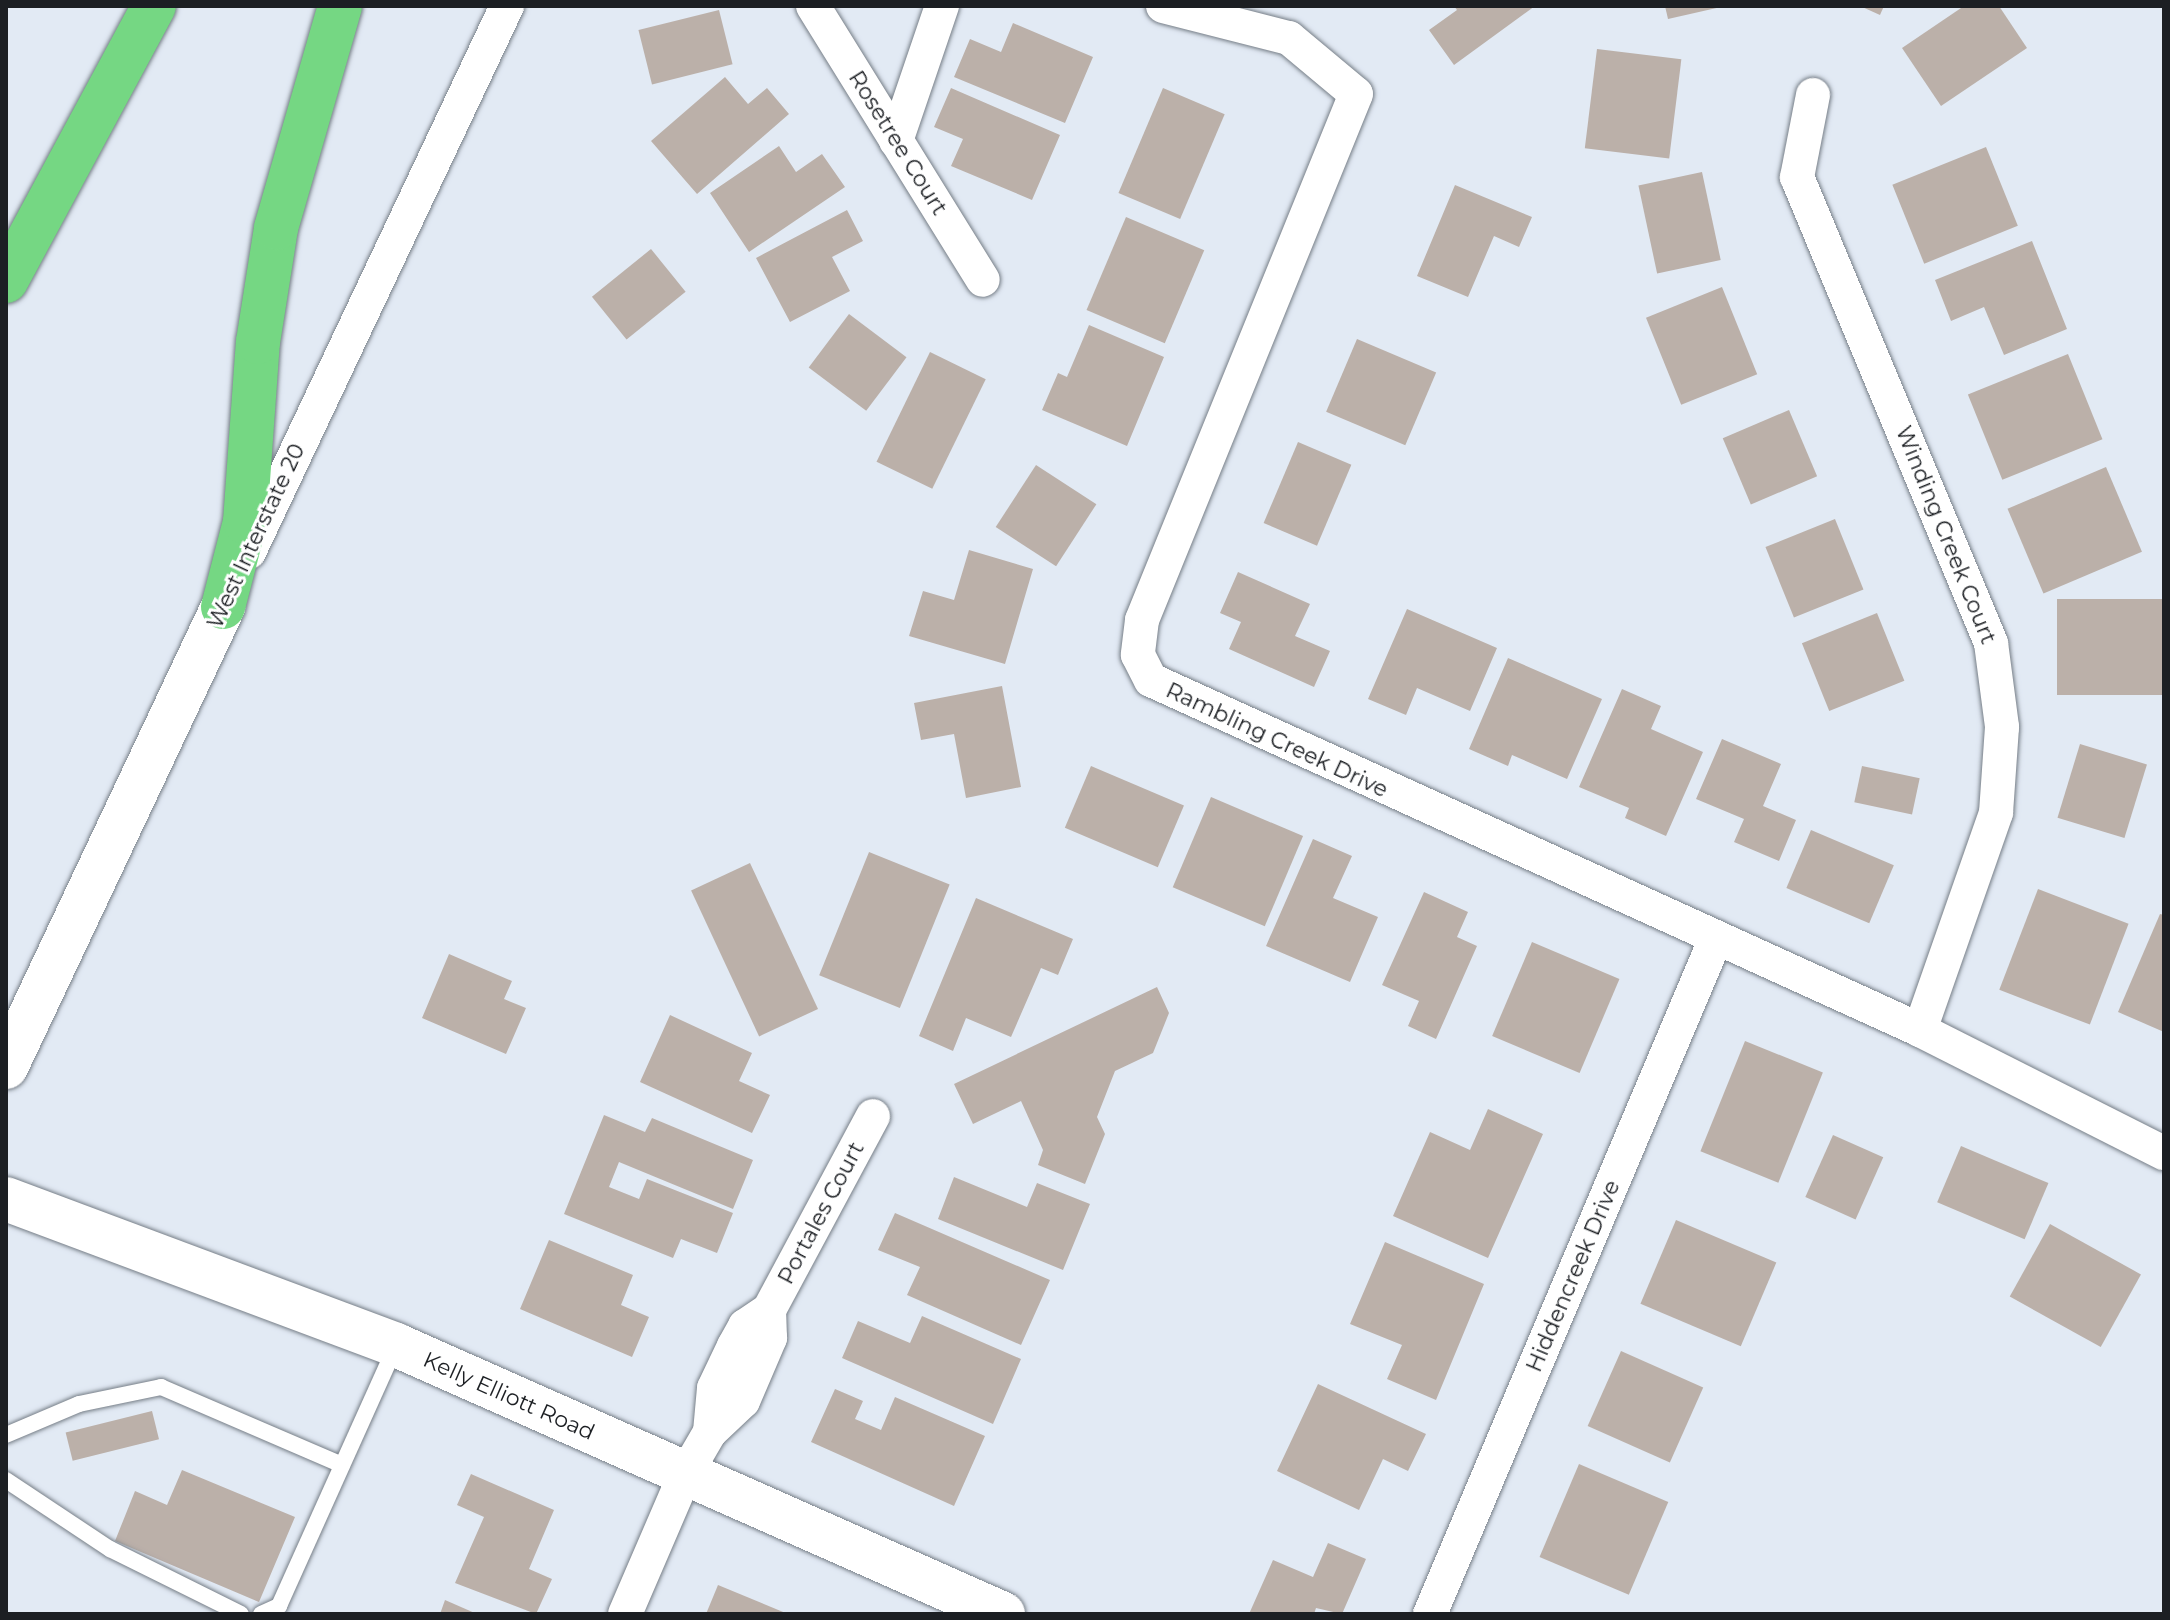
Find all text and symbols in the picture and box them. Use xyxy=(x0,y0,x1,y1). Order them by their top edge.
street label: Rosetree Court xyxy=(843,66,953,220)
street label: Winding Creek Court xyxy=(1890,422,2002,648)
street label: West Interstate 20 xyxy=(202,439,310,633)
street label: Rambling Creek Drive xyxy=(1162,677,1392,803)
street label: Portales Court xyxy=(772,1137,870,1289)
street label: Hiddencreek Drive xyxy=(1521,1176,1625,1376)
street label: Kelly Elliott Road xyxy=(419,1346,599,1446)

